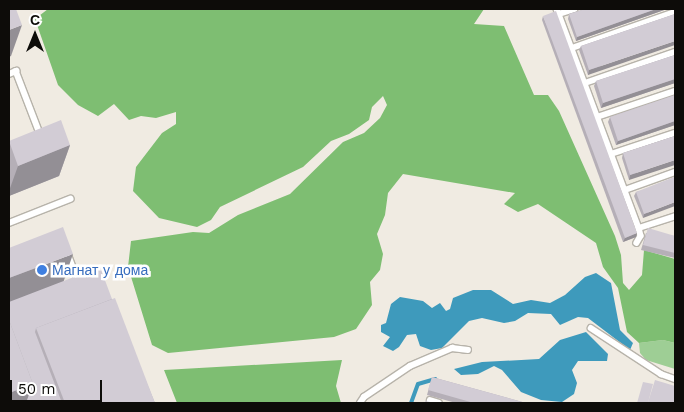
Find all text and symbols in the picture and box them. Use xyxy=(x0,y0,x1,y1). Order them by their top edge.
north arrow xyxy=(10,10,60,60)
text: С xyxy=(30,12,40,28)
place label: Магнат у дома xyxy=(52,262,148,278)
marker: Магнат у дома xyxy=(36,264,48,276)
scale bar xyxy=(12,370,105,402)
text: 50 m xyxy=(18,380,55,398)

